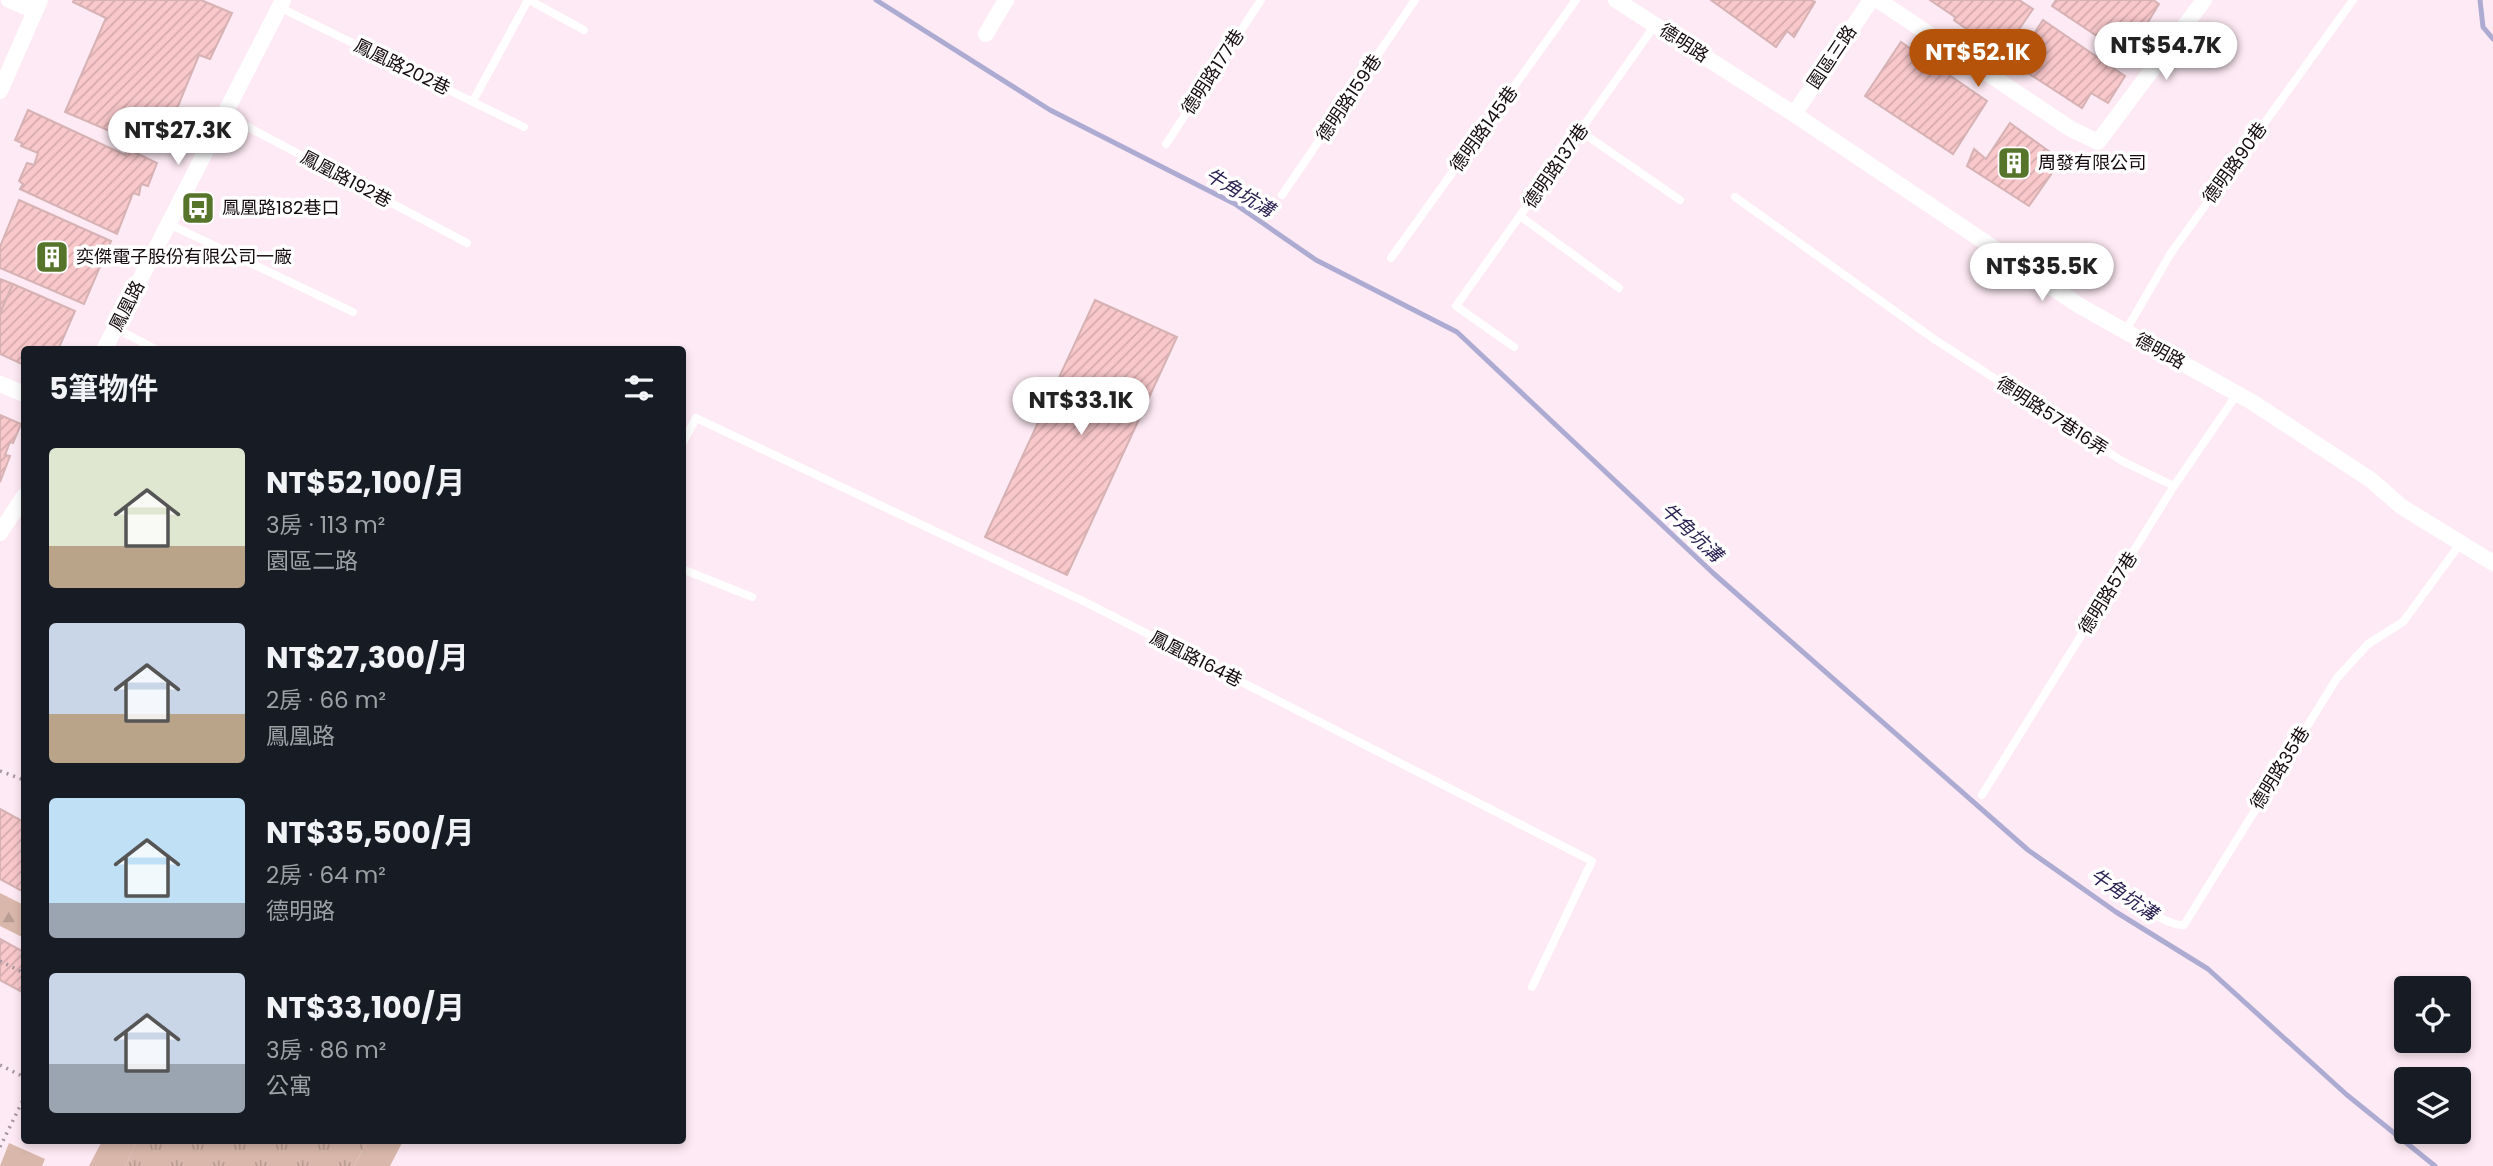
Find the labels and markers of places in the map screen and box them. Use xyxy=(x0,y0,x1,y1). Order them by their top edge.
pin: NT$54.7K xyxy=(2094,22,2238,82)
pin: NT$52.1K xyxy=(1906,29,2050,89)
pin: NT$27.3K xyxy=(106,108,250,167)
building icon: 周發有限公司 xyxy=(1995,144,2033,182)
place label: 周發有限公司 xyxy=(2038,150,2146,175)
bus stop icon: 鳳凰路182巷口 xyxy=(179,189,217,227)
place label: 鳳凰路182巷口 xyxy=(222,195,339,220)
building icon: 奕傑電子股份有限公司一廠 xyxy=(33,238,71,276)
place label: 奕傑電子股份有限公司一廠 xyxy=(76,244,292,269)
pin: NT$35.5K xyxy=(1970,244,2114,303)
pin: NT$33.1K xyxy=(1009,378,1153,437)

